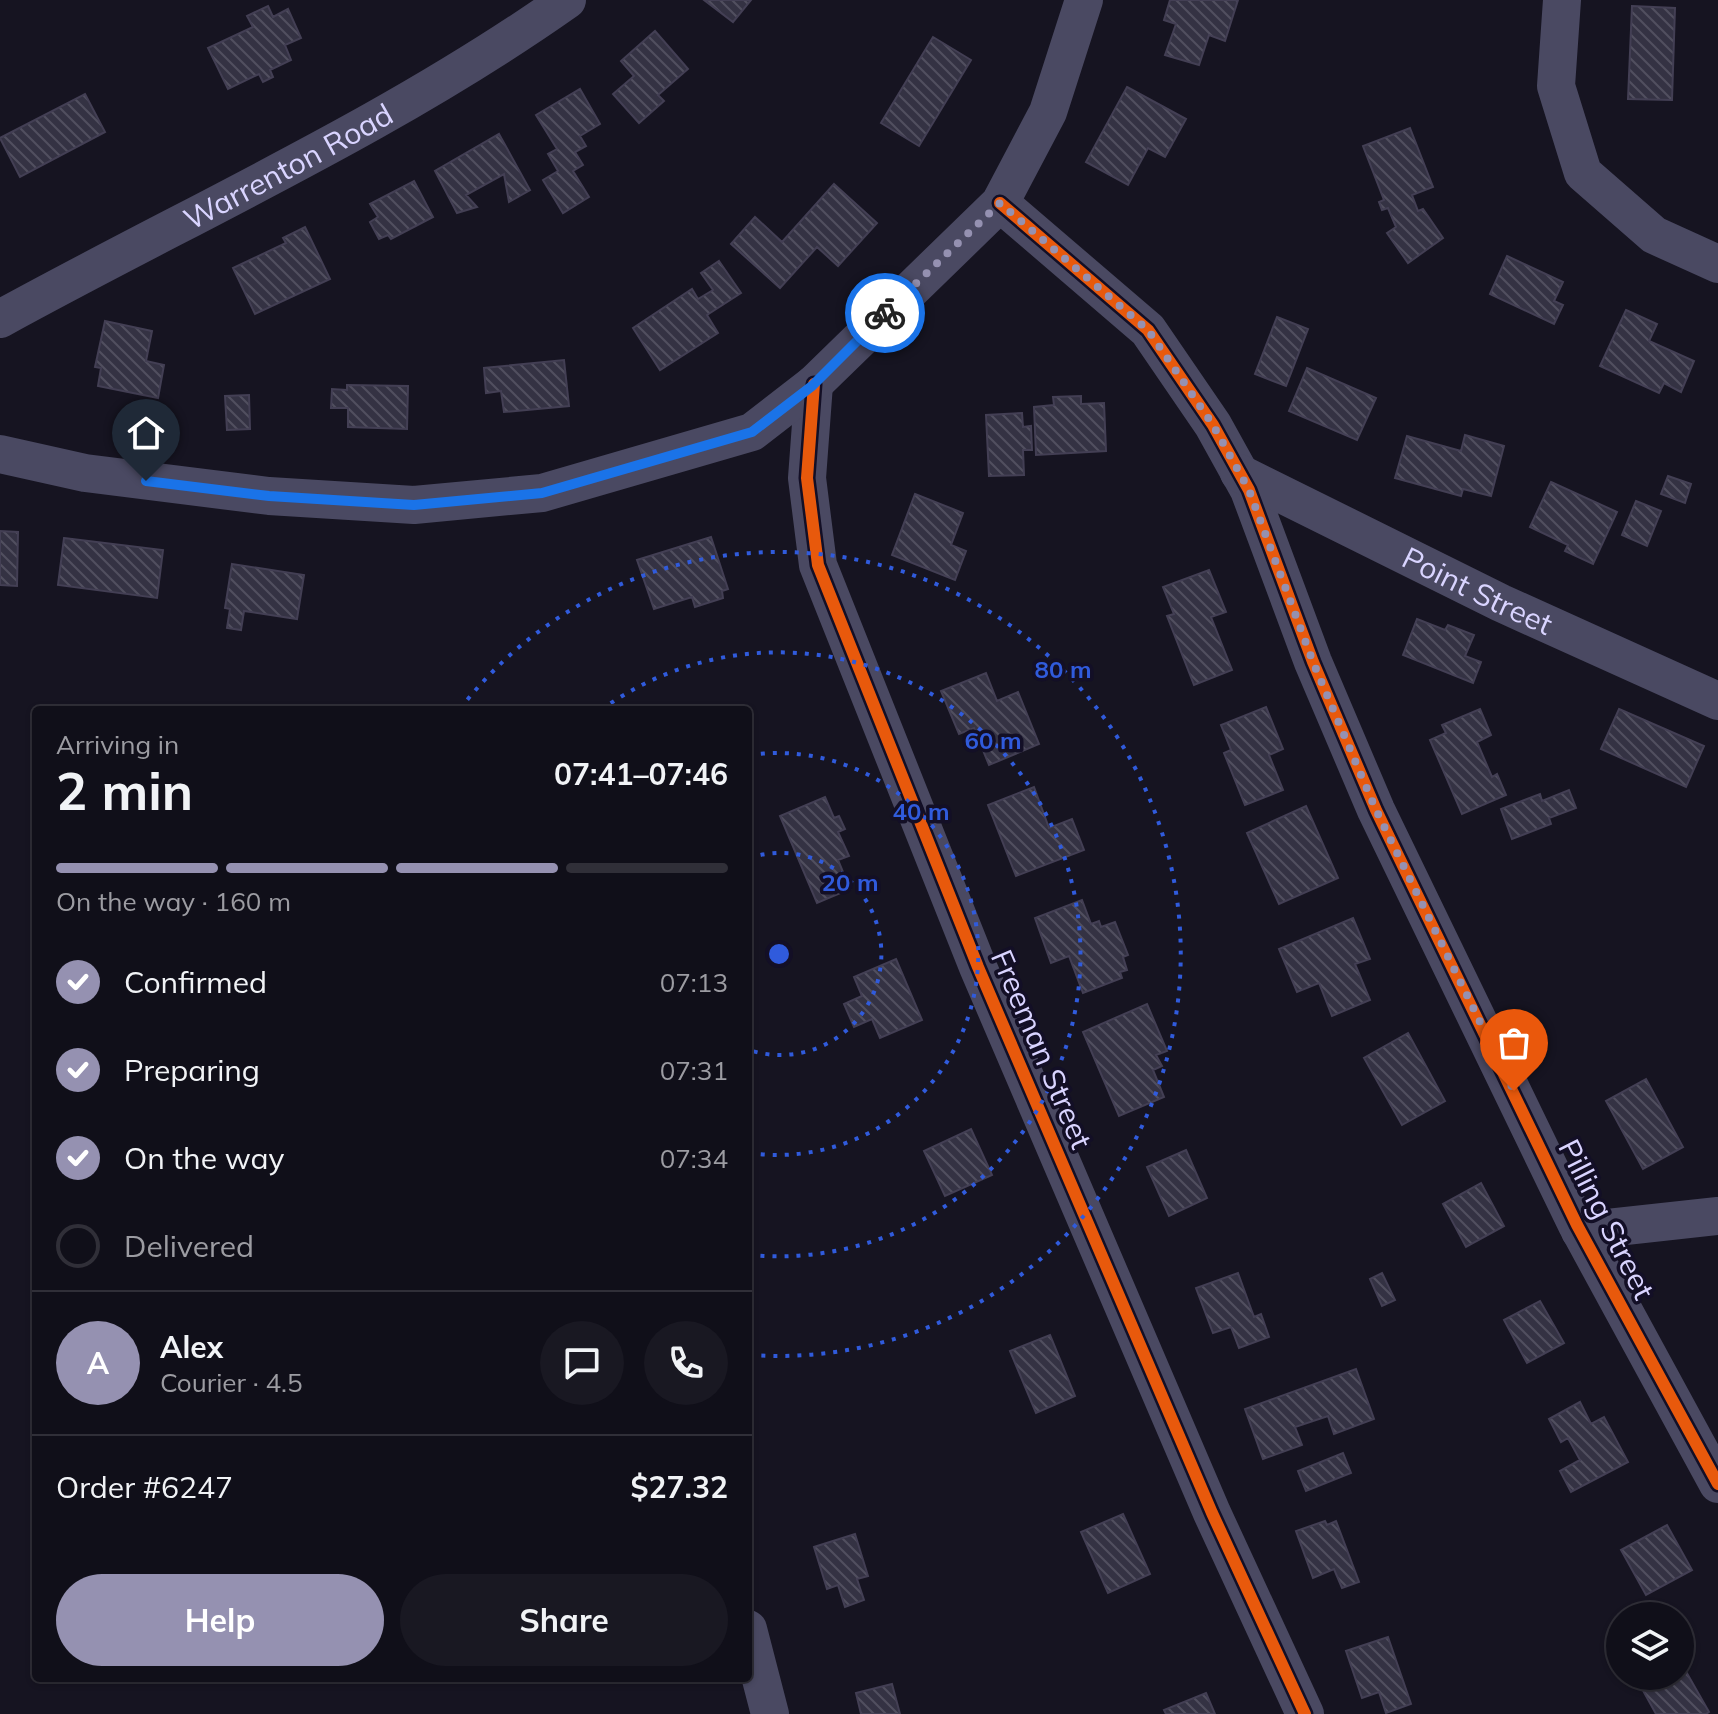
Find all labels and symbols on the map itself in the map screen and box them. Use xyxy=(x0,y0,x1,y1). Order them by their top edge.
street label: Warrenton Road xyxy=(177,95,399,238)
courier xyxy=(845,273,925,353)
pin xyxy=(112,399,180,481)
street label: Point Street xyxy=(1396,538,1559,643)
text: 80 m xyxy=(1035,654,1091,684)
text: 60 m xyxy=(965,725,1021,755)
text: 40 m xyxy=(893,796,949,826)
text: 20 m xyxy=(822,867,878,897)
centre of rings xyxy=(765,940,793,968)
street label: Freeman Street xyxy=(983,944,1101,1154)
pin xyxy=(1480,1009,1548,1091)
street label: Pilling Street xyxy=(1550,1133,1664,1305)

